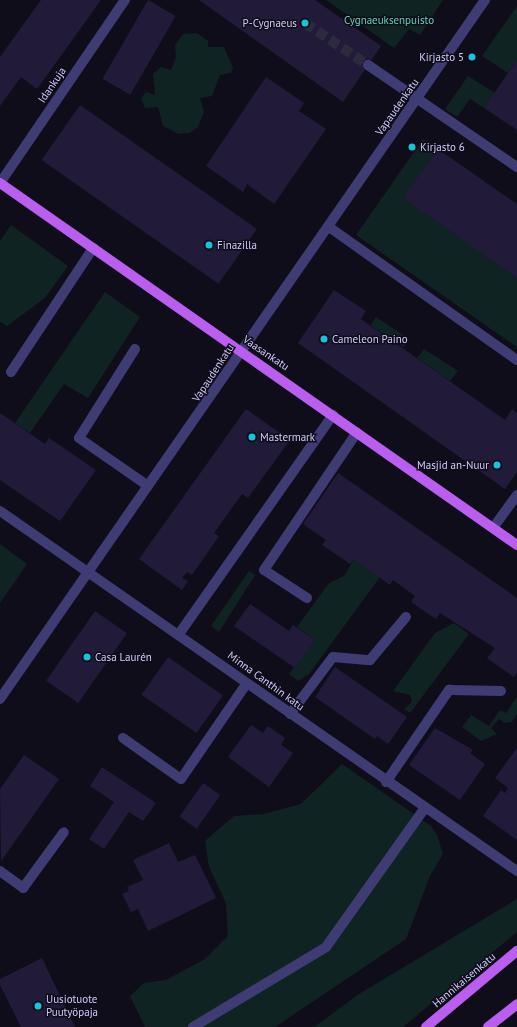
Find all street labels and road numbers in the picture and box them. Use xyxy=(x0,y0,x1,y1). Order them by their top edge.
street label: Idankuja xyxy=(35,65,69,105)
street label: Vapaudenkatu xyxy=(373,76,421,138)
street label: Vaasankatu xyxy=(240,333,292,373)
street label: Vapaudenkatu xyxy=(189,342,237,404)
street label: Minna Canthin katu xyxy=(225,649,307,713)
street label: Hannikaisenkatu xyxy=(430,950,498,1010)

